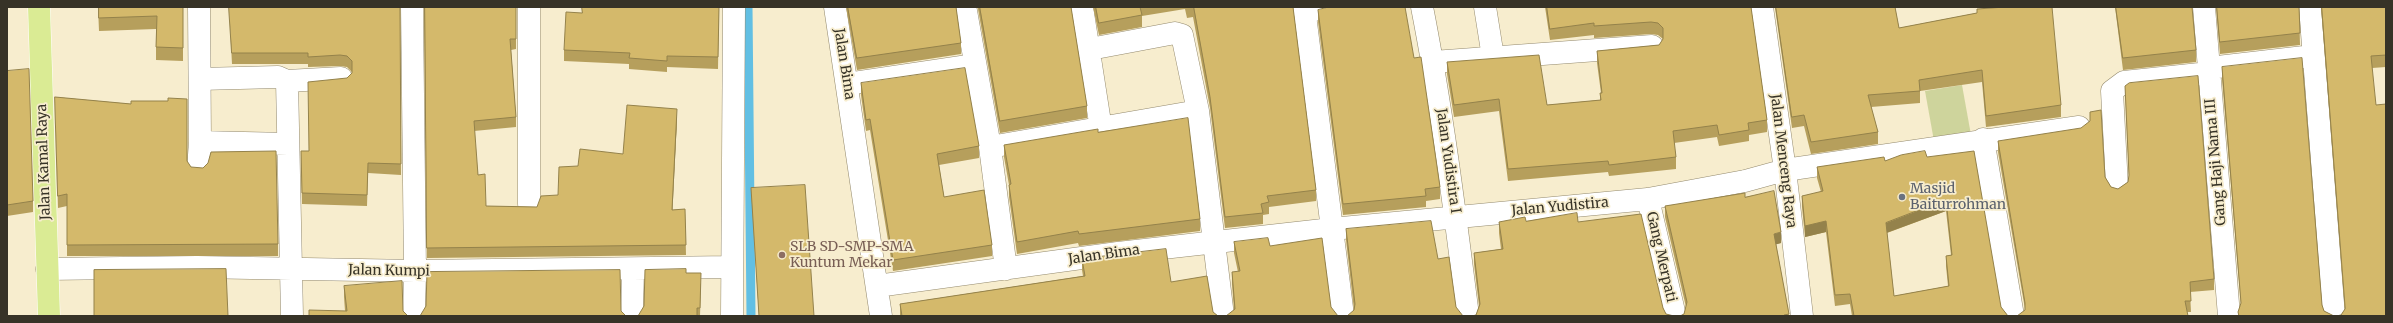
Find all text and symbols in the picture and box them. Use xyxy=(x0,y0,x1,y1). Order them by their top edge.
street label: Jalan Bima xyxy=(830,27,858,101)
street label: Jalan Menceng Raya xyxy=(1766,93,1800,229)
street label: Gang Haji Nama III xyxy=(2202,98,2230,226)
street label: Jalan Kamal Raya xyxy=(34,104,54,220)
street label: Jalan Yudistira I xyxy=(1432,107,1464,215)
place label: Masjid Baiturrohman xyxy=(1910,181,2006,214)
marker: Masjid Baiturrohman xyxy=(1897,192,1907,202)
street label: Jalan Yudistira xyxy=(1511,194,1609,220)
street label: Gang Merpati xyxy=(1642,210,1680,304)
place label: SLB SD-SMP-SMA Kuntum Mekar xyxy=(790,239,914,272)
street label: Jalan Bima xyxy=(1067,242,1141,268)
marker: SLB SD-SMP-SMA Kuntum Mekar xyxy=(777,250,787,260)
street label: Jalan Kumpi xyxy=(348,262,430,280)

